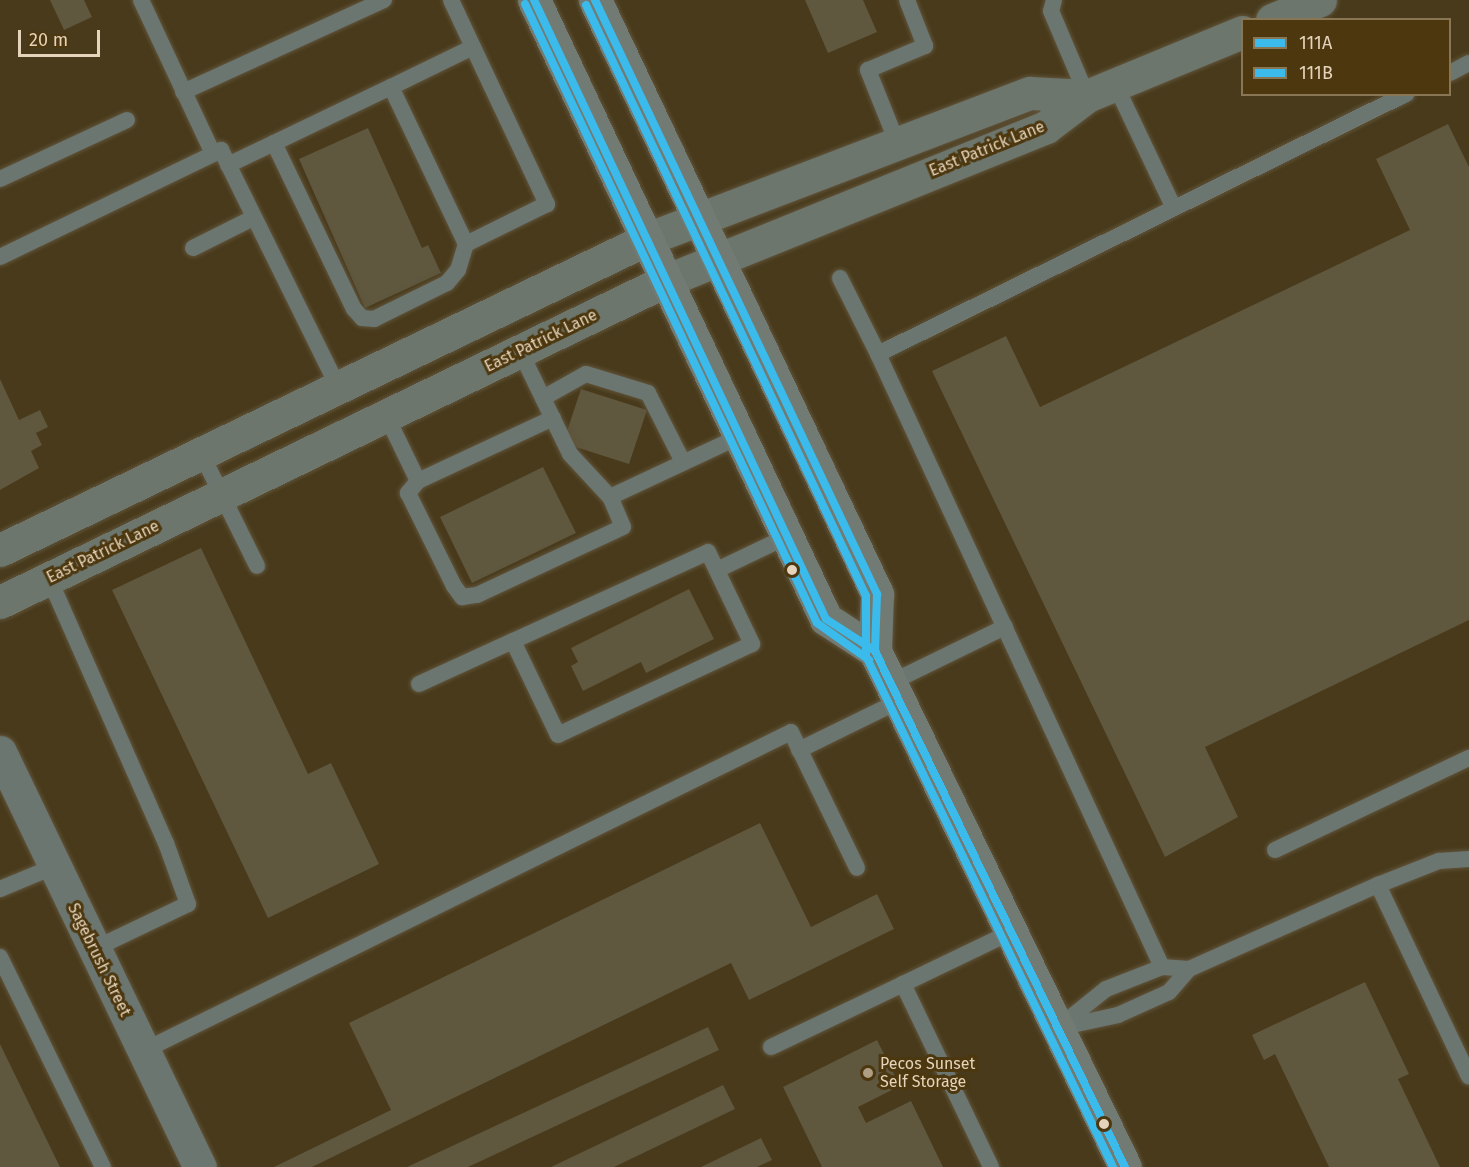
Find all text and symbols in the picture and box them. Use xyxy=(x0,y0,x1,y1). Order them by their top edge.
scale bar xyxy=(21,18,104,56)
legend xyxy=(1241,18,1451,96)
text: 20 m xyxy=(29,29,68,51)
text: 111A xyxy=(1299,32,1332,54)
text: 111B xyxy=(1299,62,1333,84)
street label: East Patrick Lane xyxy=(927,117,1047,181)
street label: East Patrick Lane xyxy=(482,305,600,377)
street label: East Patrick Lane xyxy=(44,516,162,588)
unlabelled marker xyxy=(786,564,798,576)
street label: Sagebrush Street xyxy=(63,900,135,1020)
place label: Pecos Sunset Self Storage xyxy=(880,1054,975,1092)
marker: Pecos Sunset Self Storage xyxy=(861,1066,875,1080)
unlabelled marker xyxy=(1098,1118,1110,1130)

